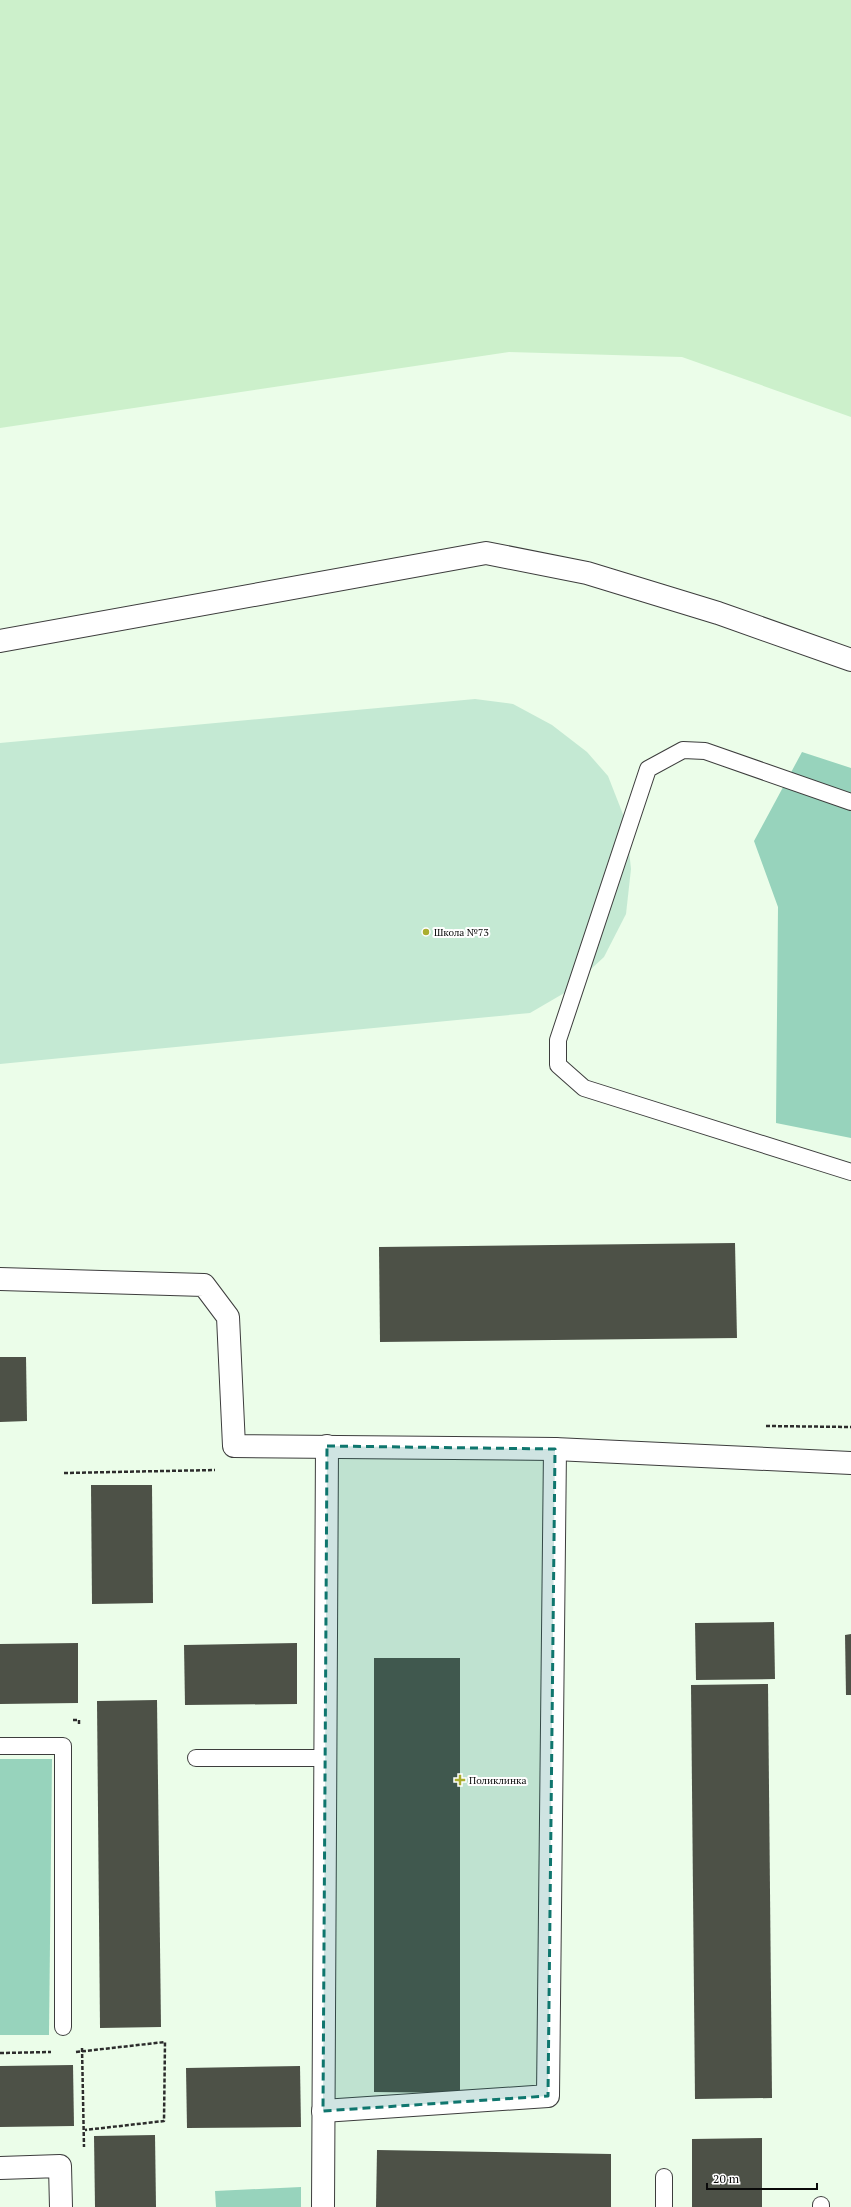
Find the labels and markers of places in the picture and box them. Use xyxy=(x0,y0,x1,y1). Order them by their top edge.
place label: Школа №73 xyxy=(434,926,489,939)
marker: Школа №73 xyxy=(421,927,431,937)
marker: Поликлинка xyxy=(454,1774,466,1786)
place label: Поликлинка xyxy=(469,1774,527,1787)

